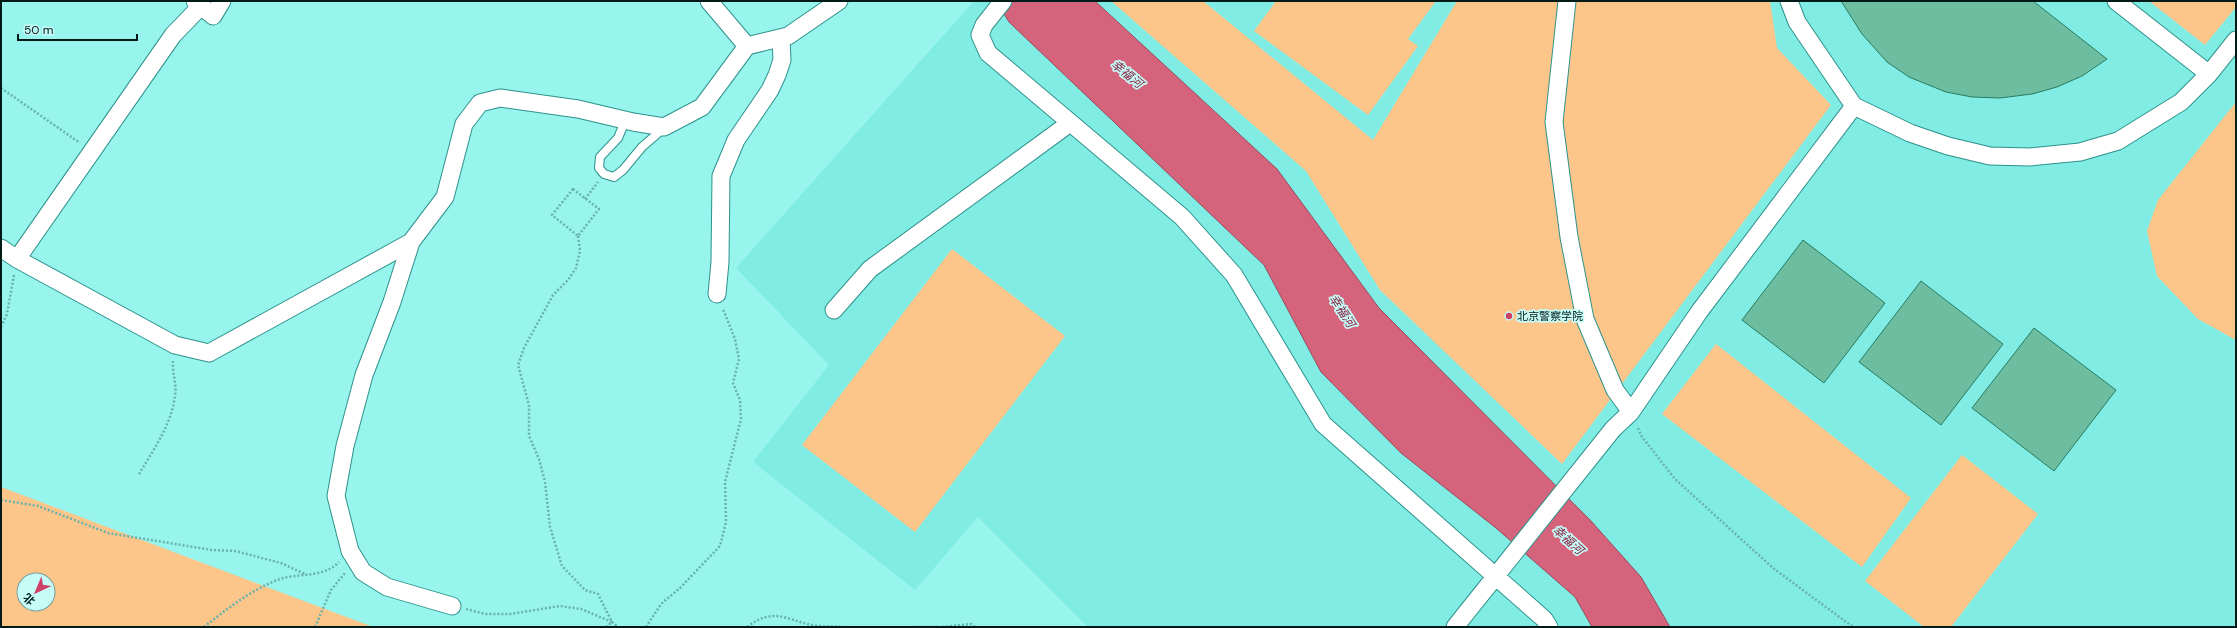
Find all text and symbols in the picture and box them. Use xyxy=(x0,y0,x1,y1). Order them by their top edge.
scale bar xyxy=(18,16,137,42)
text: 50 m xyxy=(24,22,53,38)
water label: 幸福河 xyxy=(1108,56,1148,93)
water label: 幸福河 xyxy=(1325,292,1360,332)
place label: 北京警察学院 xyxy=(1517,309,1583,323)
marker: 北京警察学院 xyxy=(1504,311,1514,321)
water label: 幸福河 xyxy=(1549,522,1588,559)
north arrow xyxy=(16,572,56,612)
text: 北 xyxy=(20,590,38,608)

